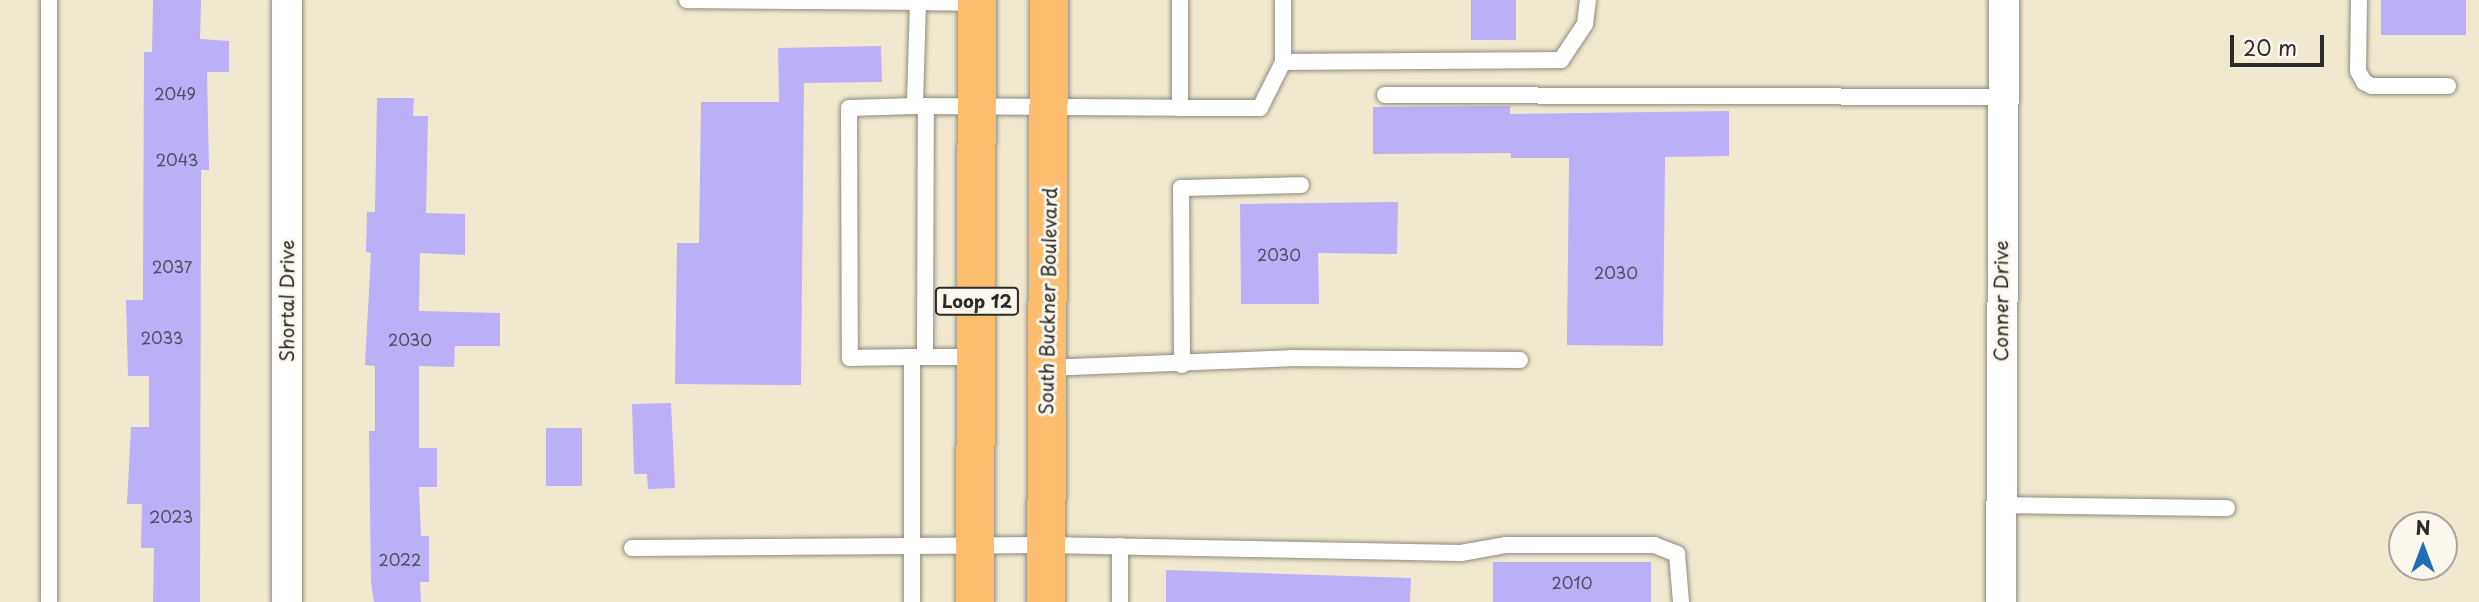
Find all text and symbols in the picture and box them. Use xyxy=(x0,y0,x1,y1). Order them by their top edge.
scale bar xyxy=(2234,21,2328,65)
text: 20 m xyxy=(2243,31,2297,63)
house number: 2049 xyxy=(154,83,196,103)
house number: 2043 xyxy=(156,149,198,169)
street label: South Buckner Boulevard xyxy=(1035,185,1061,417)
street label: Shortal Drive xyxy=(276,239,298,363)
street label: Conner Drive xyxy=(1990,240,2012,362)
house number: 2030 xyxy=(1257,244,1301,264)
house number: 2037 xyxy=(152,256,192,276)
house number: 2030 xyxy=(1594,262,1638,282)
road number: Loop 12 xyxy=(933,286,1021,316)
house number: 2033 xyxy=(141,327,183,347)
house number: 2030 xyxy=(388,329,432,349)
house number: 2023 xyxy=(149,506,193,526)
north arrow xyxy=(2388,511,2458,581)
text: N xyxy=(2415,513,2431,541)
house number: 2022 xyxy=(379,549,421,569)
house number: 2010 xyxy=(1552,572,1592,592)

